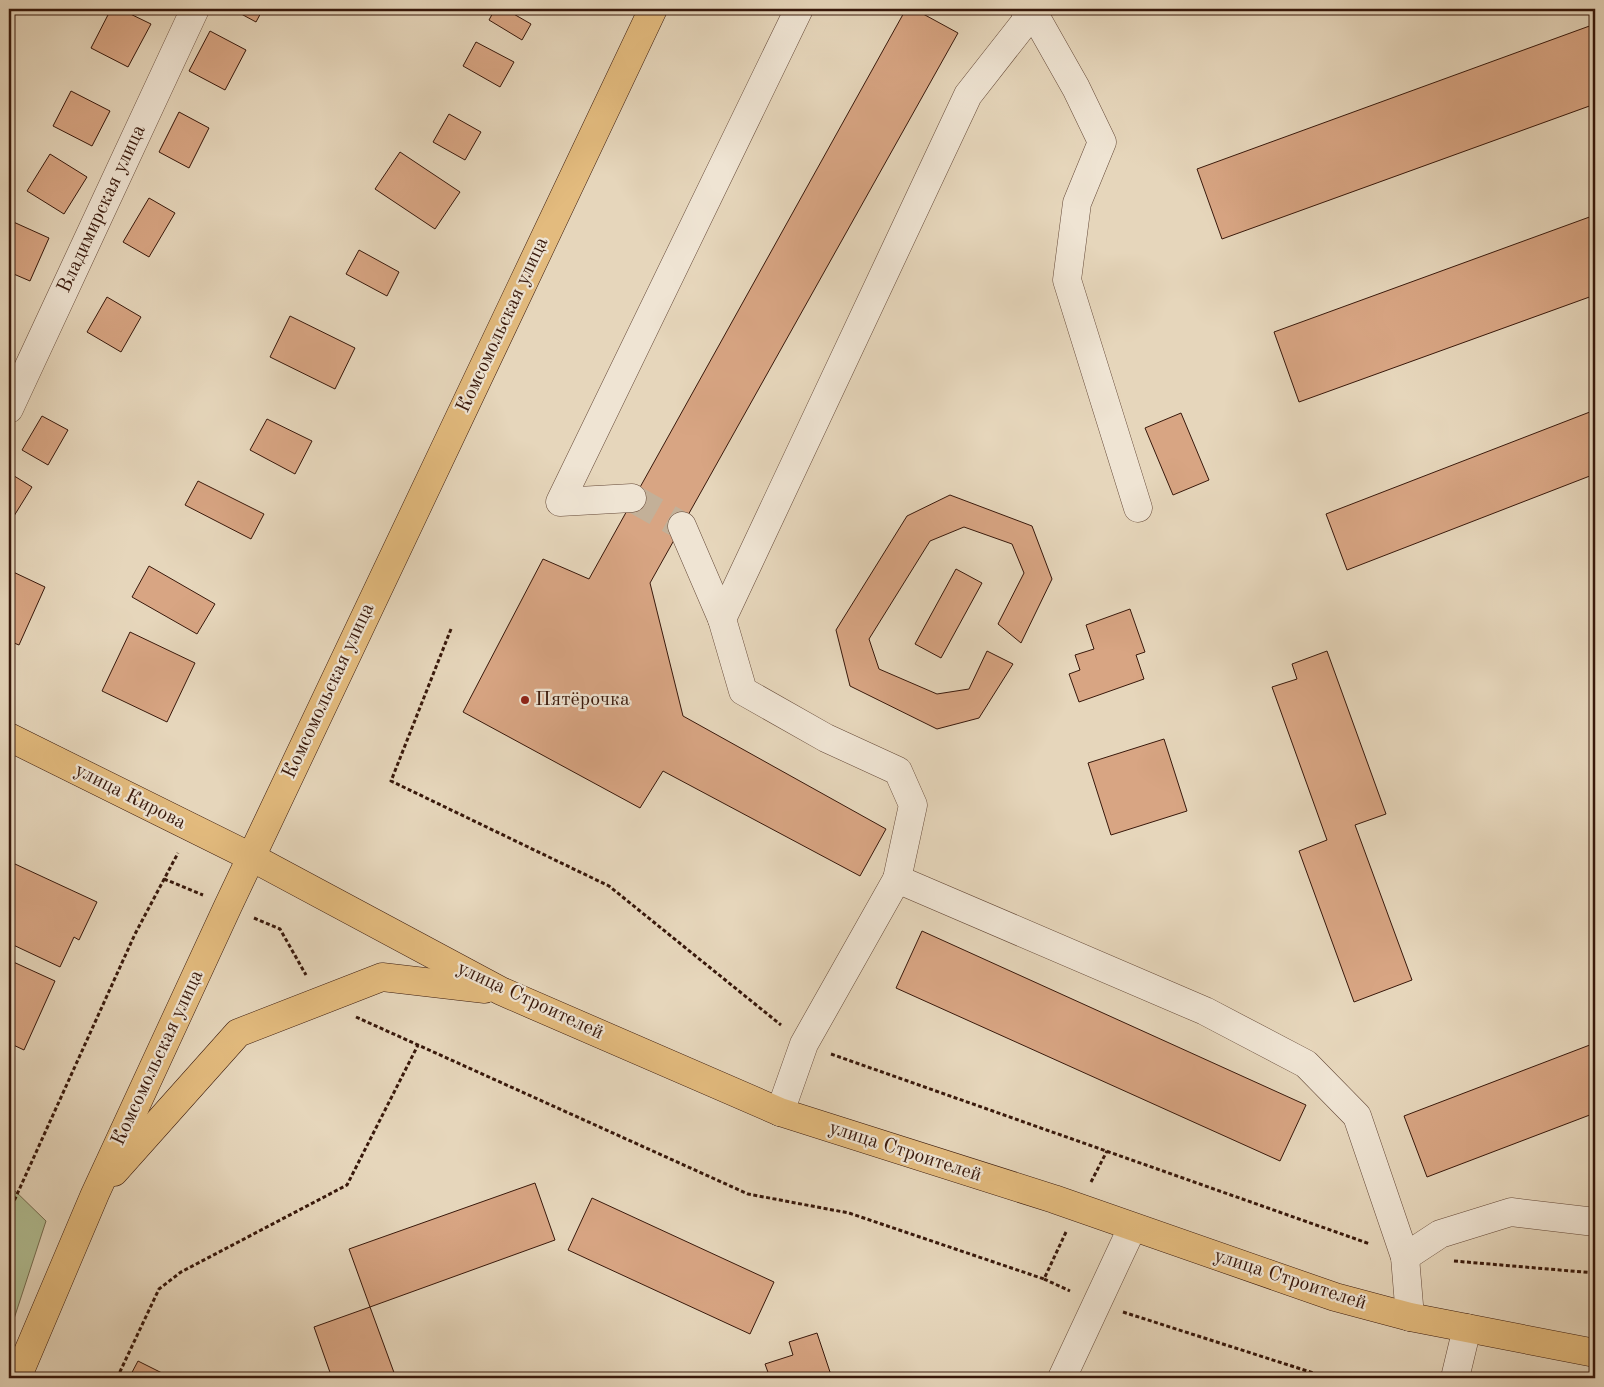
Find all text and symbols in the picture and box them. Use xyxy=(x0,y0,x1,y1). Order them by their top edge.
street label: Владимирская улица xyxy=(54,122,150,296)
street label: Комсомольская улица xyxy=(454,234,553,416)
street label: Комсомольская улица xyxy=(280,600,379,782)
place label: Пятёрочка xyxy=(535,690,630,710)
marker: Пятёрочка xyxy=(519,694,531,706)
street label: улица Кирова xyxy=(71,760,189,834)
street label: улица Строителей xyxy=(454,958,606,1044)
street label: Комсомольская улица xyxy=(109,967,208,1149)
street label: улица Строителей xyxy=(826,1118,984,1186)
street label: улица Строителей xyxy=(1211,1246,1369,1314)

